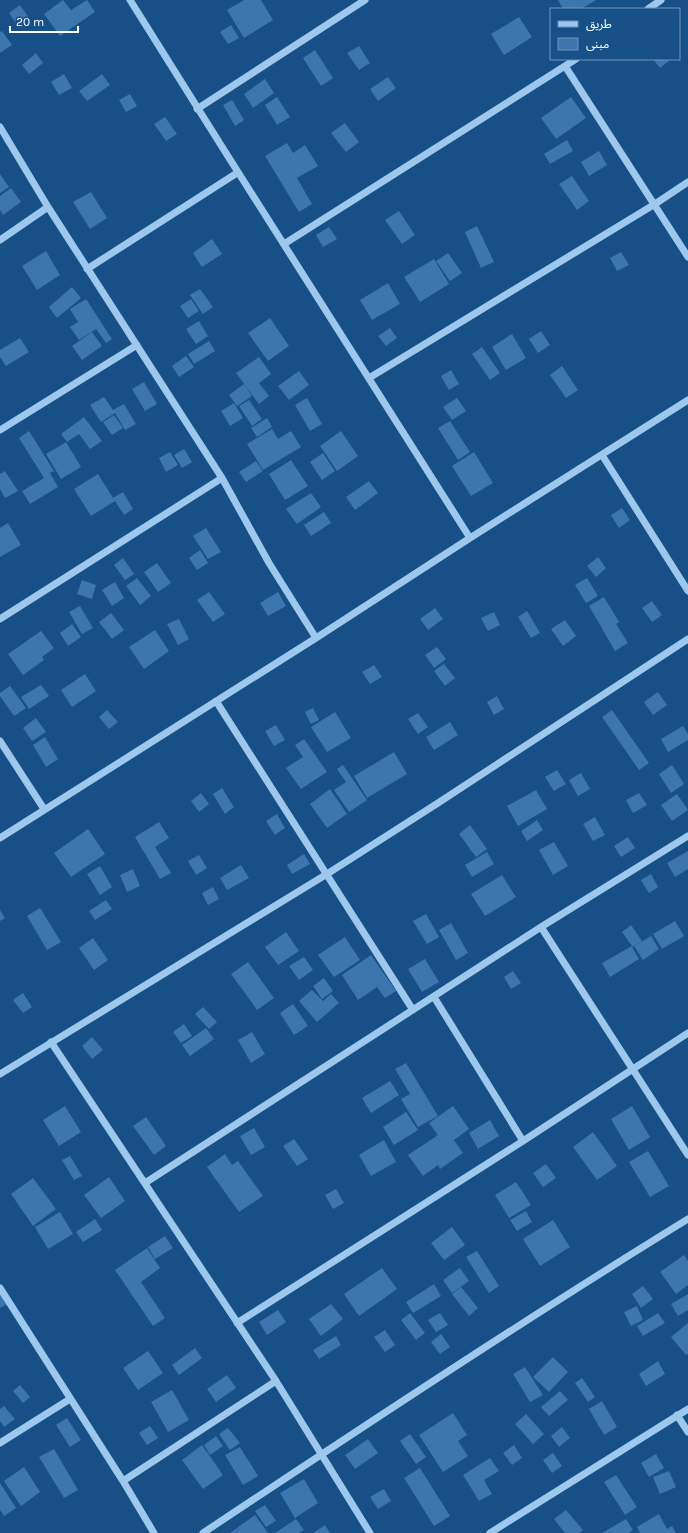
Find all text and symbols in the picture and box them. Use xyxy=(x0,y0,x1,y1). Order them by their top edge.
scale bar xyxy=(10,8,78,34)
legend xyxy=(550,8,680,60)
text: 20 m xyxy=(16,15,44,29)
text: طريق xyxy=(586,17,612,32)
text: مبنى xyxy=(586,37,609,51)

